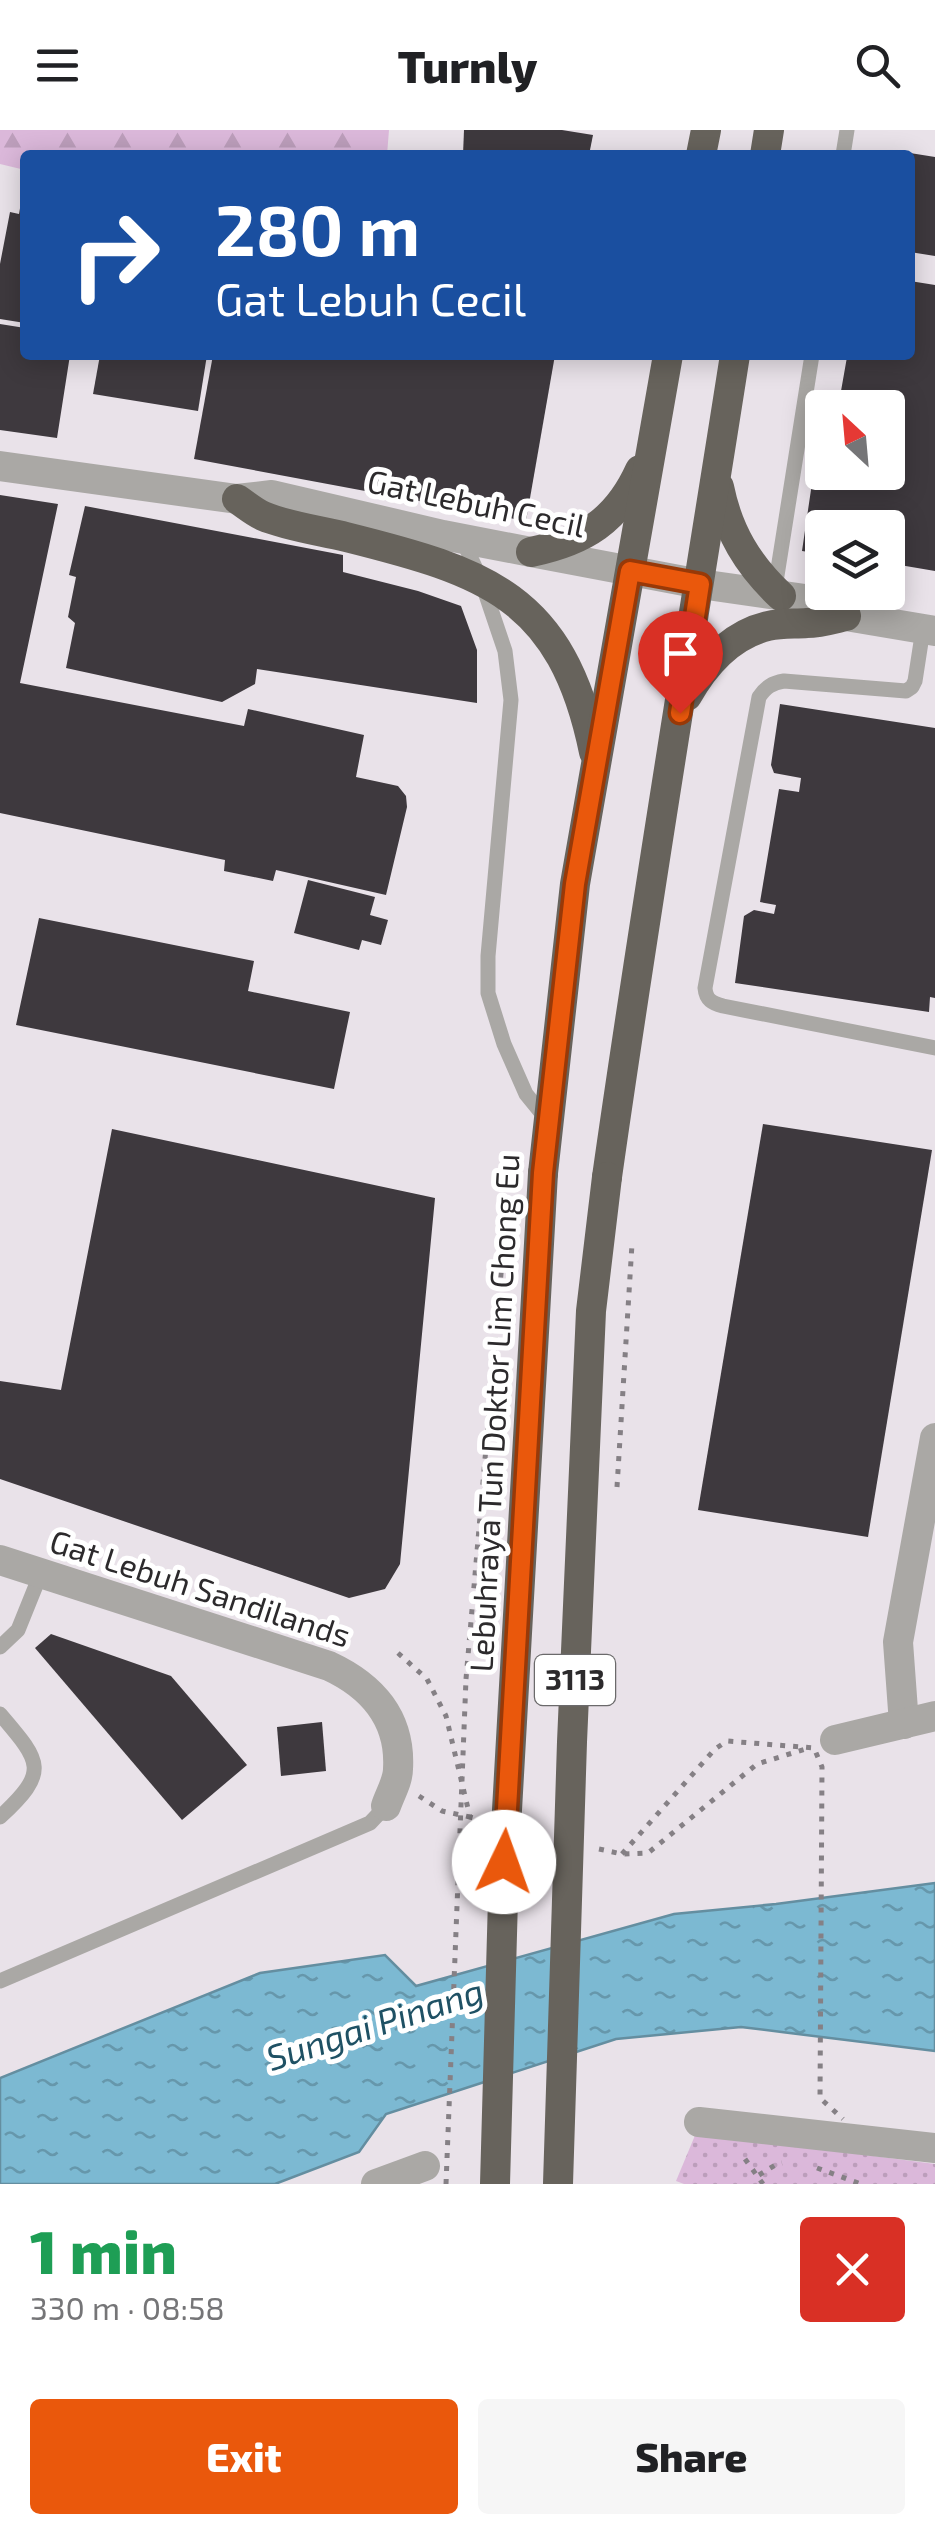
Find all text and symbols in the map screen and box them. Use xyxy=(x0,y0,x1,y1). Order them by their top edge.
icon: menu xyxy=(30,38,85,93)
text: Turnly xyxy=(398,38,537,92)
icon: search xyxy=(850,38,905,93)
text: 280 m xyxy=(215,186,420,270)
icon: right xyxy=(50,190,180,320)
text: Gat Lebuh Cecil xyxy=(215,271,526,325)
north arrow xyxy=(805,390,905,490)
map controls xyxy=(805,390,905,610)
street label: Gat Lebuh Cecil xyxy=(364,460,589,544)
button: layers xyxy=(805,510,905,610)
pin xyxy=(638,611,723,714)
icon: arrive xyxy=(653,626,708,681)
street label: Lebuhraya Tun Doktor Lim Chong Eu xyxy=(460,1153,526,1673)
street label: Gat Lebuh Sandilands xyxy=(46,1521,356,1654)
road number: 3113 xyxy=(535,1655,615,1705)
position arrow xyxy=(452,1810,556,1914)
water label: Sungai Pinang xyxy=(260,1968,488,2078)
text: 1 min xyxy=(30,2214,177,2286)
button: close xyxy=(800,2217,905,2322)
text: 330 m · 08:58 xyxy=(30,2288,225,2326)
button: Exit xyxy=(30,2399,458,2514)
button: Share xyxy=(478,2399,905,2514)

